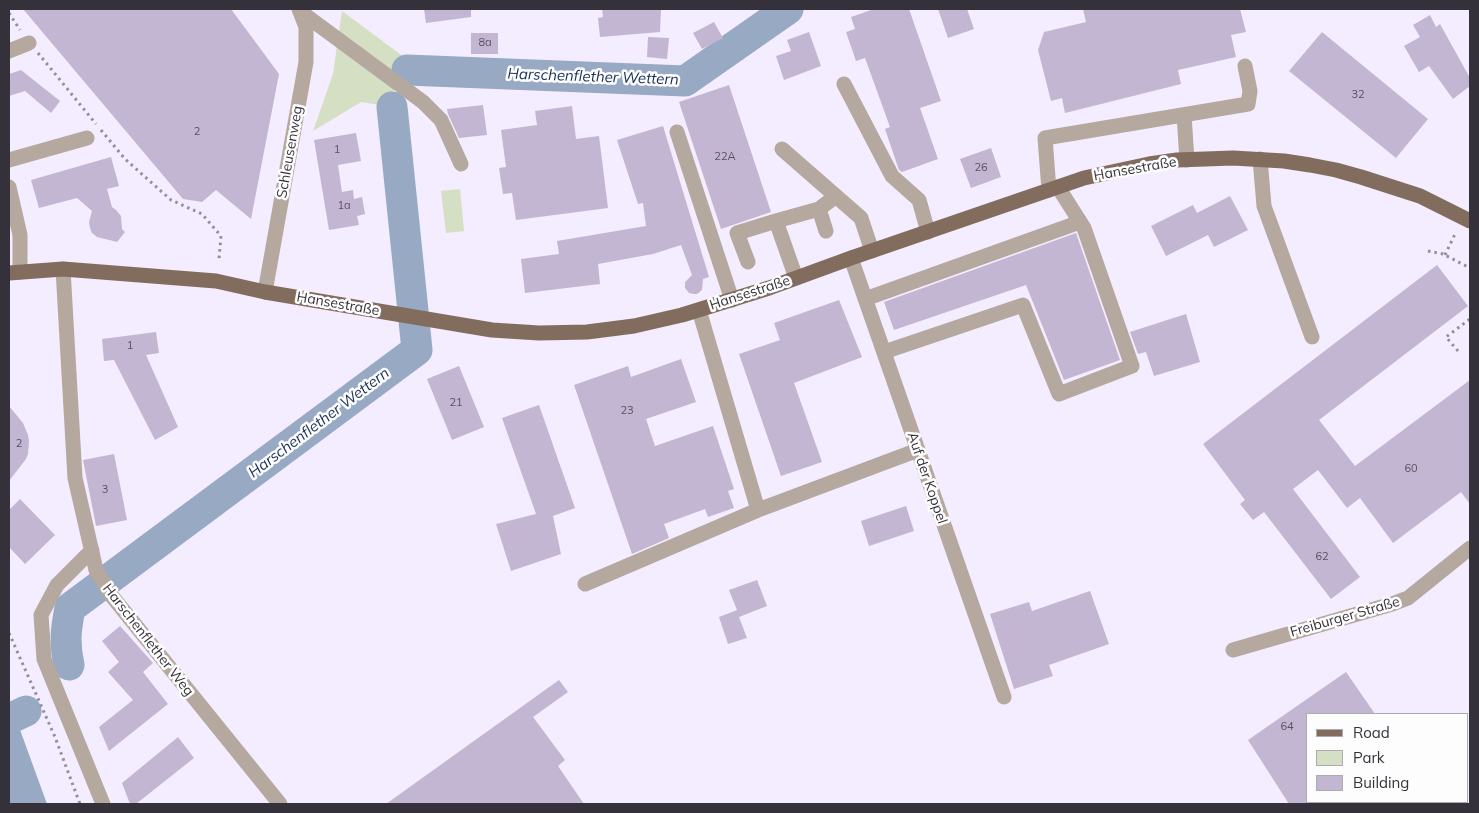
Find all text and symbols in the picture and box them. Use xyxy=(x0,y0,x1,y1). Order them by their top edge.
house number: 8a xyxy=(478,36,492,50)
water label: Harschenflether Wettern xyxy=(507,65,679,89)
house number: 32 xyxy=(1351,88,1365,102)
street label: Schleusenweg xyxy=(274,104,306,200)
house number: 2 xyxy=(194,125,200,139)
house number: 1 xyxy=(334,143,340,157)
house number: 22A xyxy=(714,150,736,164)
street label: Hansestraße xyxy=(1092,153,1178,185)
house number: 26 xyxy=(974,161,988,175)
house number: 1a xyxy=(337,199,351,213)
street label: Hansestraße xyxy=(708,272,792,314)
street label: Hansestraße xyxy=(295,288,381,320)
house number: 1 xyxy=(127,339,133,353)
water label: Harschenflether Wettern xyxy=(245,364,393,482)
house number: 21 xyxy=(449,396,463,410)
house number: 23 xyxy=(620,404,634,418)
street label: Auf der Koppel xyxy=(903,430,951,526)
house number: 2 xyxy=(16,437,22,451)
house number: 60 xyxy=(1404,462,1418,476)
house number: 3 xyxy=(102,483,108,497)
house number: 62 xyxy=(1315,550,1329,564)
street label: Harschenflether Weg xyxy=(99,580,197,700)
street label: Freiburger Straße xyxy=(1288,593,1402,641)
legend xyxy=(1306,713,1469,803)
house number: 64 xyxy=(1280,720,1294,734)
text: Road xyxy=(1353,723,1390,742)
text: Park xyxy=(1353,748,1385,767)
text: Building xyxy=(1353,773,1409,792)

